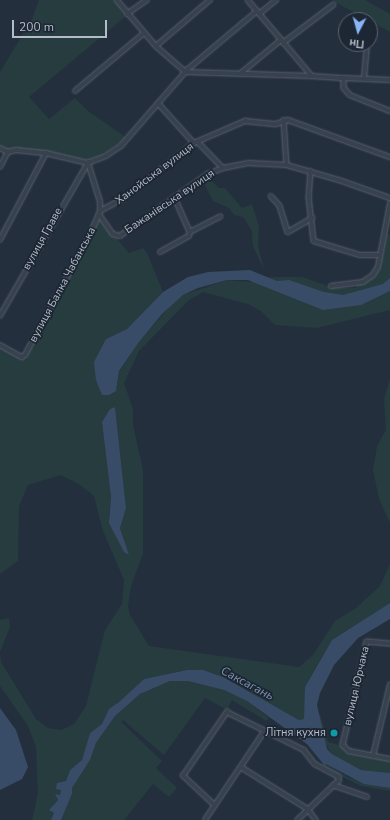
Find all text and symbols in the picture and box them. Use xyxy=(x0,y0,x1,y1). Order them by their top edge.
scale bar xyxy=(14,12,109,38)
north arrow xyxy=(338,12,378,52)
text: 200 m xyxy=(19,19,54,35)
text: Пн xyxy=(348,35,365,52)
street label: Ханойська вулиця xyxy=(113,140,197,208)
street label: Бажанівська вулиця xyxy=(123,167,217,237)
street label: вулиця Граве xyxy=(20,206,66,272)
street label: вулиця Балка Чабанська xyxy=(27,225,99,345)
street label: вулиця Юрчака xyxy=(341,645,373,727)
water label: Саксагань xyxy=(218,664,276,704)
place label: Літня кухня xyxy=(265,726,326,740)
marker: Літня кухня xyxy=(329,728,339,738)

